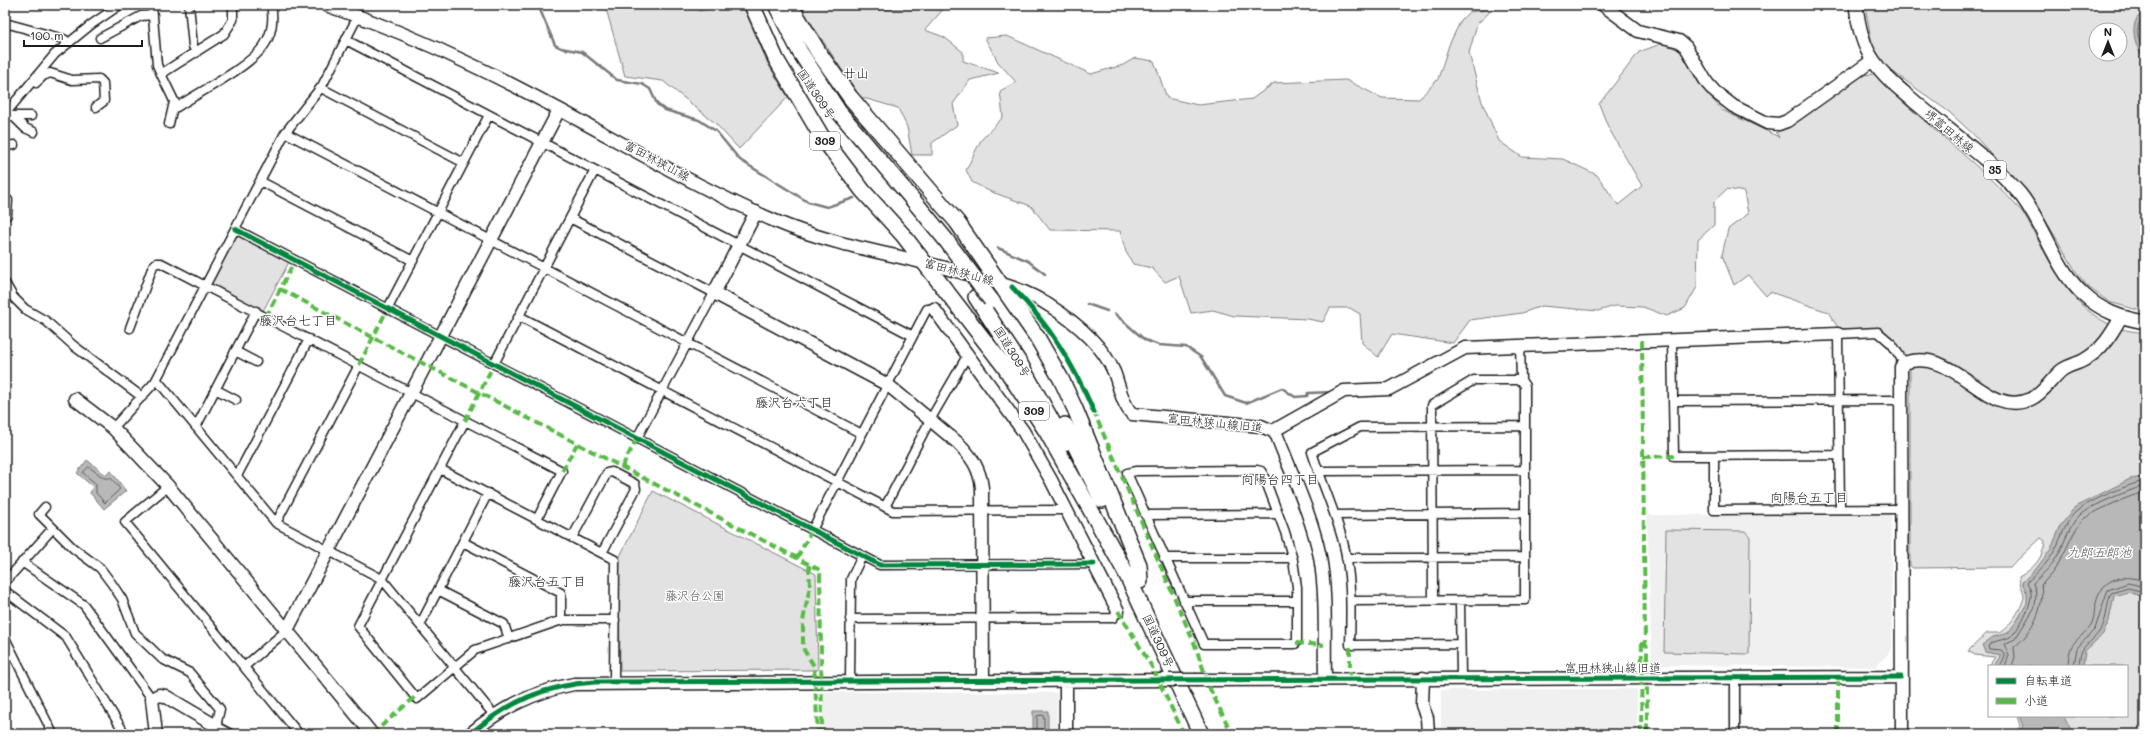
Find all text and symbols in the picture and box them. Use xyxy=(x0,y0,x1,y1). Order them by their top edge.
scale bar xyxy=(24,22,142,48)
north arrow xyxy=(2088,22,2128,62)
text: N xyxy=(2104,24,2112,39)
text: 100 m xyxy=(30,27,64,43)
district label: 廿山 xyxy=(843,64,869,81)
street label: 国道309号 xyxy=(794,65,840,122)
street label: 堺富田林線 xyxy=(1922,105,1978,156)
road number: 309 xyxy=(810,132,840,150)
street label: 富田林狭山線 xyxy=(622,136,693,184)
road number: 35 xyxy=(1984,161,2006,179)
street label: 富田林狭山線 xyxy=(922,254,996,288)
district label: 藤沢台七丁目 xyxy=(259,311,337,328)
street label: 国道309号 xyxy=(991,323,1035,380)
district label: 藤沢台六丁目 xyxy=(755,393,833,410)
road number: 309 xyxy=(1019,402,1049,420)
street label: 富田林狭山線旧道 xyxy=(1167,409,1264,435)
district label: 向陽台四丁目 xyxy=(1241,470,1319,487)
district label: 向陽台五丁目 xyxy=(1770,488,1848,505)
water label: 九郎五郎池 xyxy=(2066,543,2132,560)
district label: 藤沢台五丁目 xyxy=(508,572,586,589)
park label: 藤沢台公園 xyxy=(665,587,725,603)
street label: 国道309号 xyxy=(1139,611,1178,670)
street label: 富田林狭山線旧道 xyxy=(1565,659,1661,675)
legend xyxy=(1988,665,2128,717)
text: 自転車道 xyxy=(2024,672,2072,688)
text: 小道 xyxy=(2024,692,2048,708)

